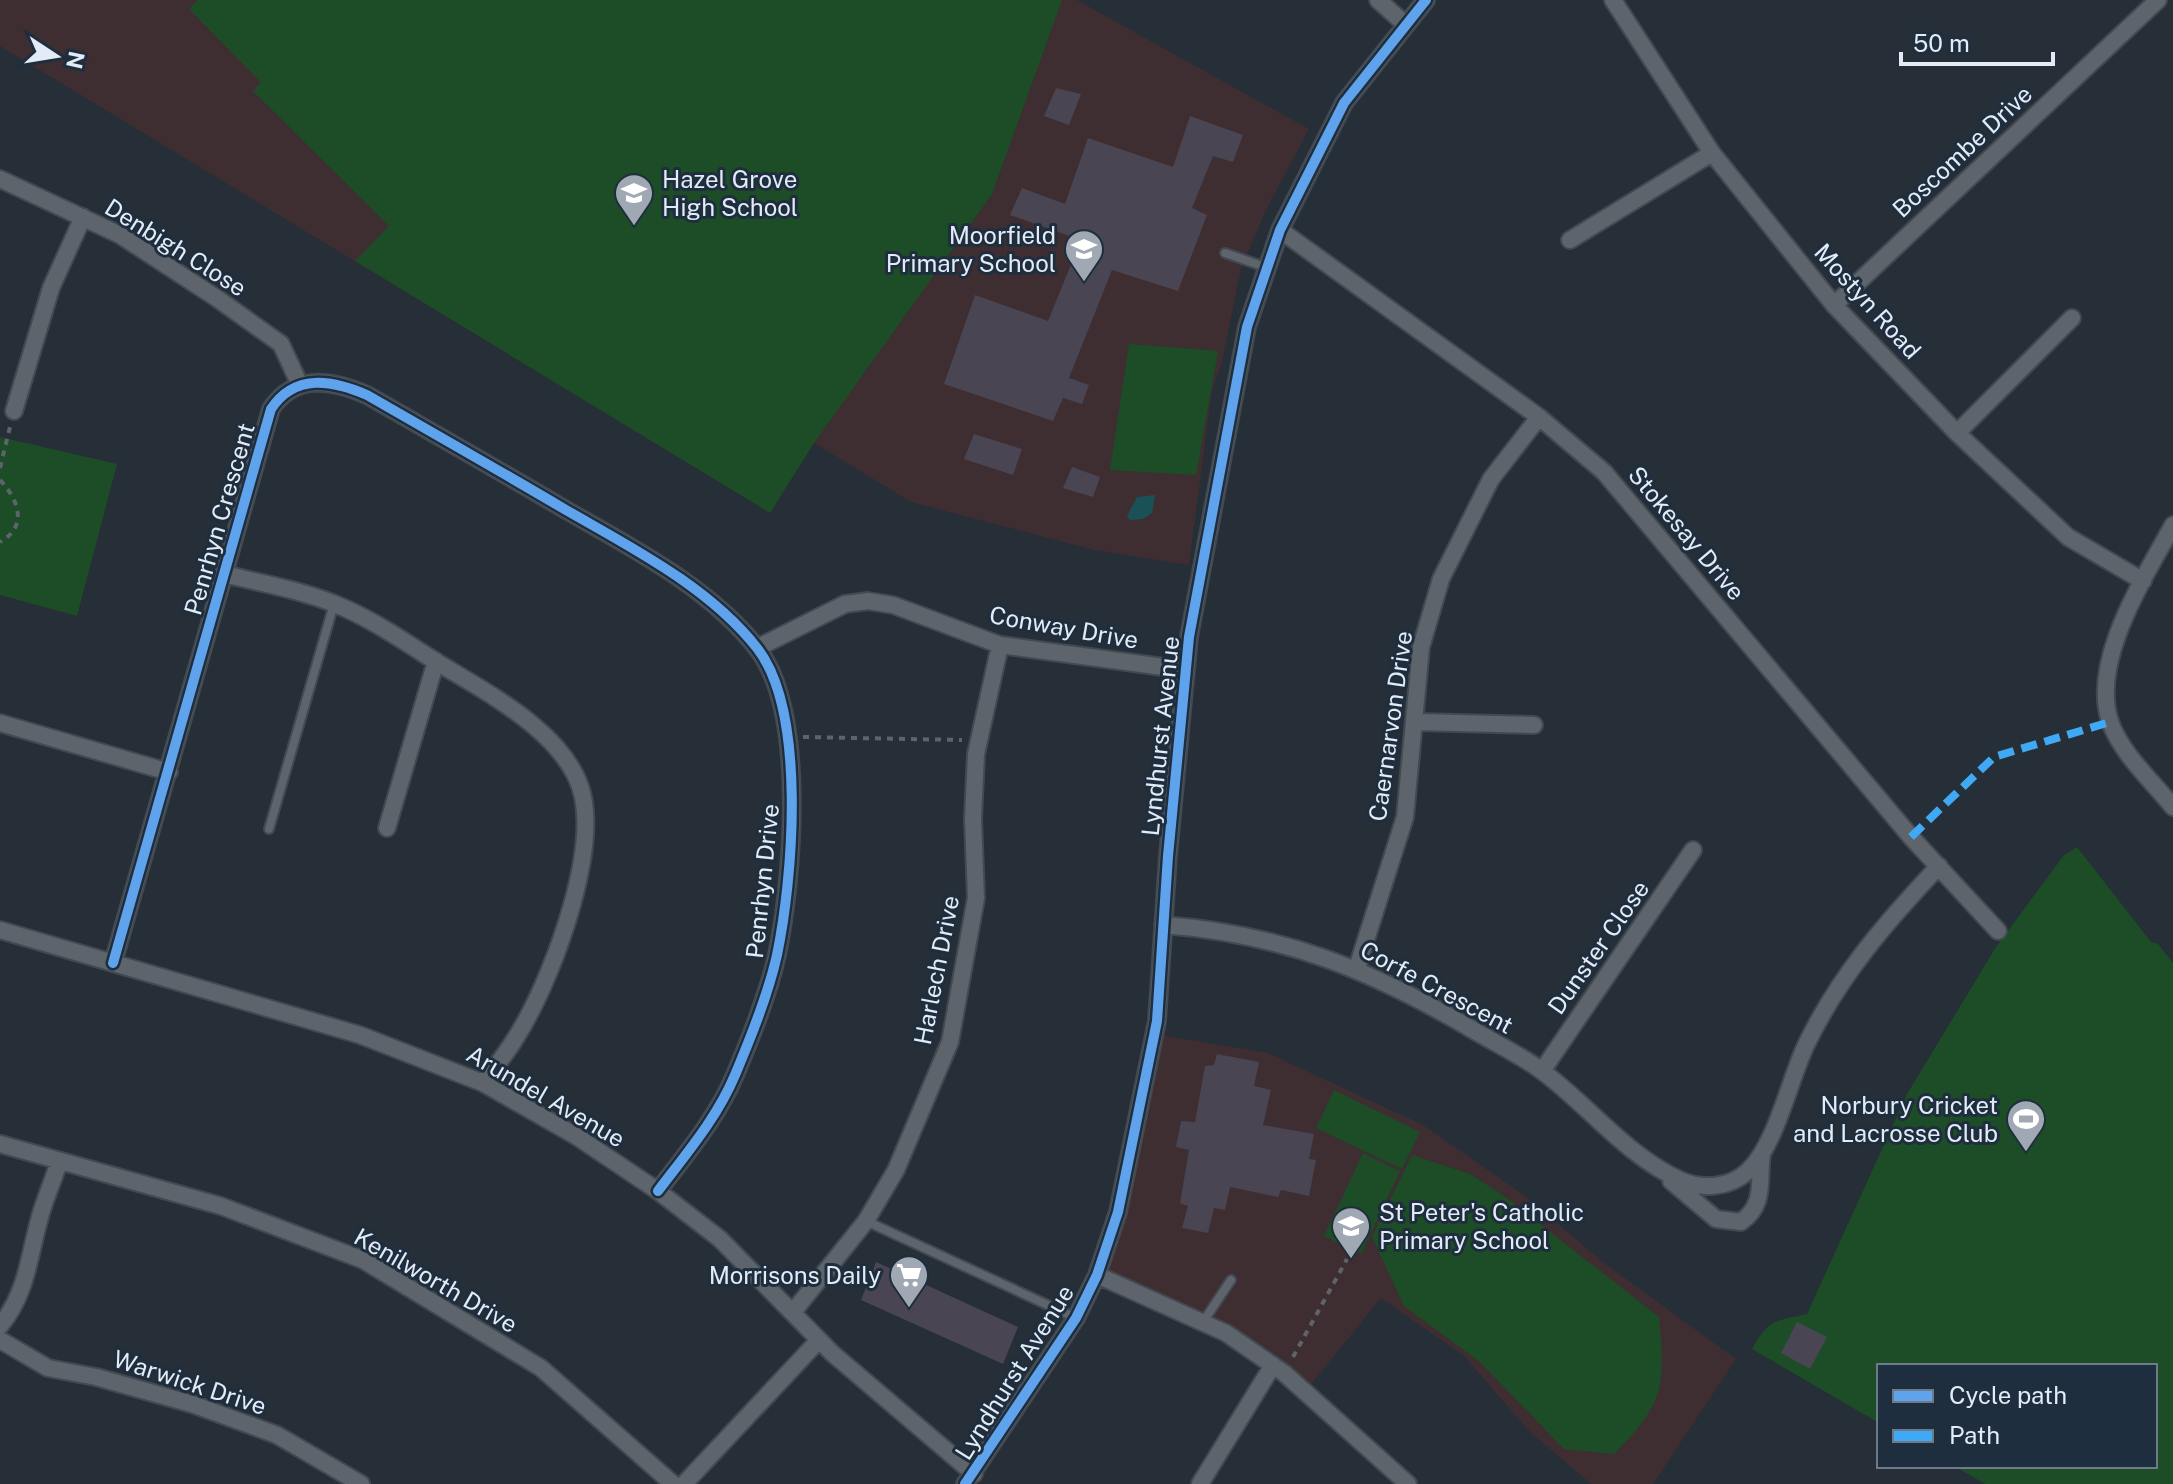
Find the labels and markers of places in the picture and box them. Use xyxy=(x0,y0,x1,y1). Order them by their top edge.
place label: Hazel Grove High School xyxy=(662,165,798,221)
school or university icon: Hazel Grove High School xyxy=(613,172,655,227)
place label: Moorfield Primary School xyxy=(886,221,1056,277)
school or university icon: Moorfield Primary School xyxy=(1063,228,1105,283)
place label: Norbury Cricket and Lacrosse Club xyxy=(1793,1091,1998,1147)
sports icon: Norbury Cricket and Lacrosse Club xyxy=(2005,1098,2047,1153)
place label: St Peter's Catholic Primary School xyxy=(1379,1198,1584,1254)
school or university icon: St Peter's Catholic Primary School xyxy=(1330,1205,1372,1260)
supermarket icon: Morrisons Daily xyxy=(888,1254,930,1309)
place label: Morrisons Daily xyxy=(709,1261,881,1289)

